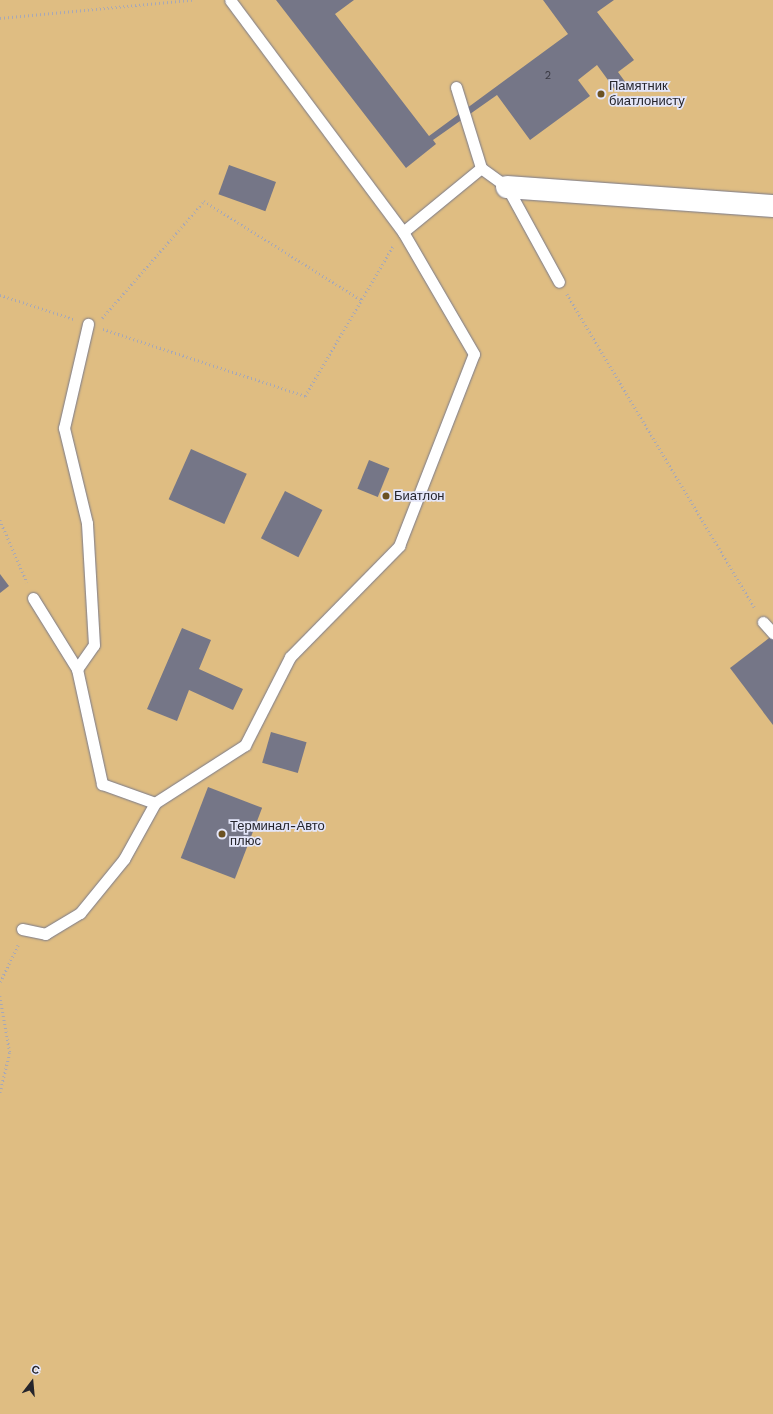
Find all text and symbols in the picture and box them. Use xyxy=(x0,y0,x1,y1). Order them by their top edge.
house number: 2 xyxy=(545,69,551,83)
place label: Памятник биатлонисту xyxy=(609,79,685,110)
marker: Памятник биатлонисту xyxy=(596,89,606,99)
place label: Биатлон xyxy=(394,488,445,504)
marker: Биатлон xyxy=(381,491,391,501)
place label: Терминал-Авто плюс xyxy=(230,819,325,850)
marker: Терминал-Авто плюс xyxy=(217,829,227,839)
north arrow xyxy=(12,1362,52,1402)
text: С xyxy=(30,1363,41,1377)

